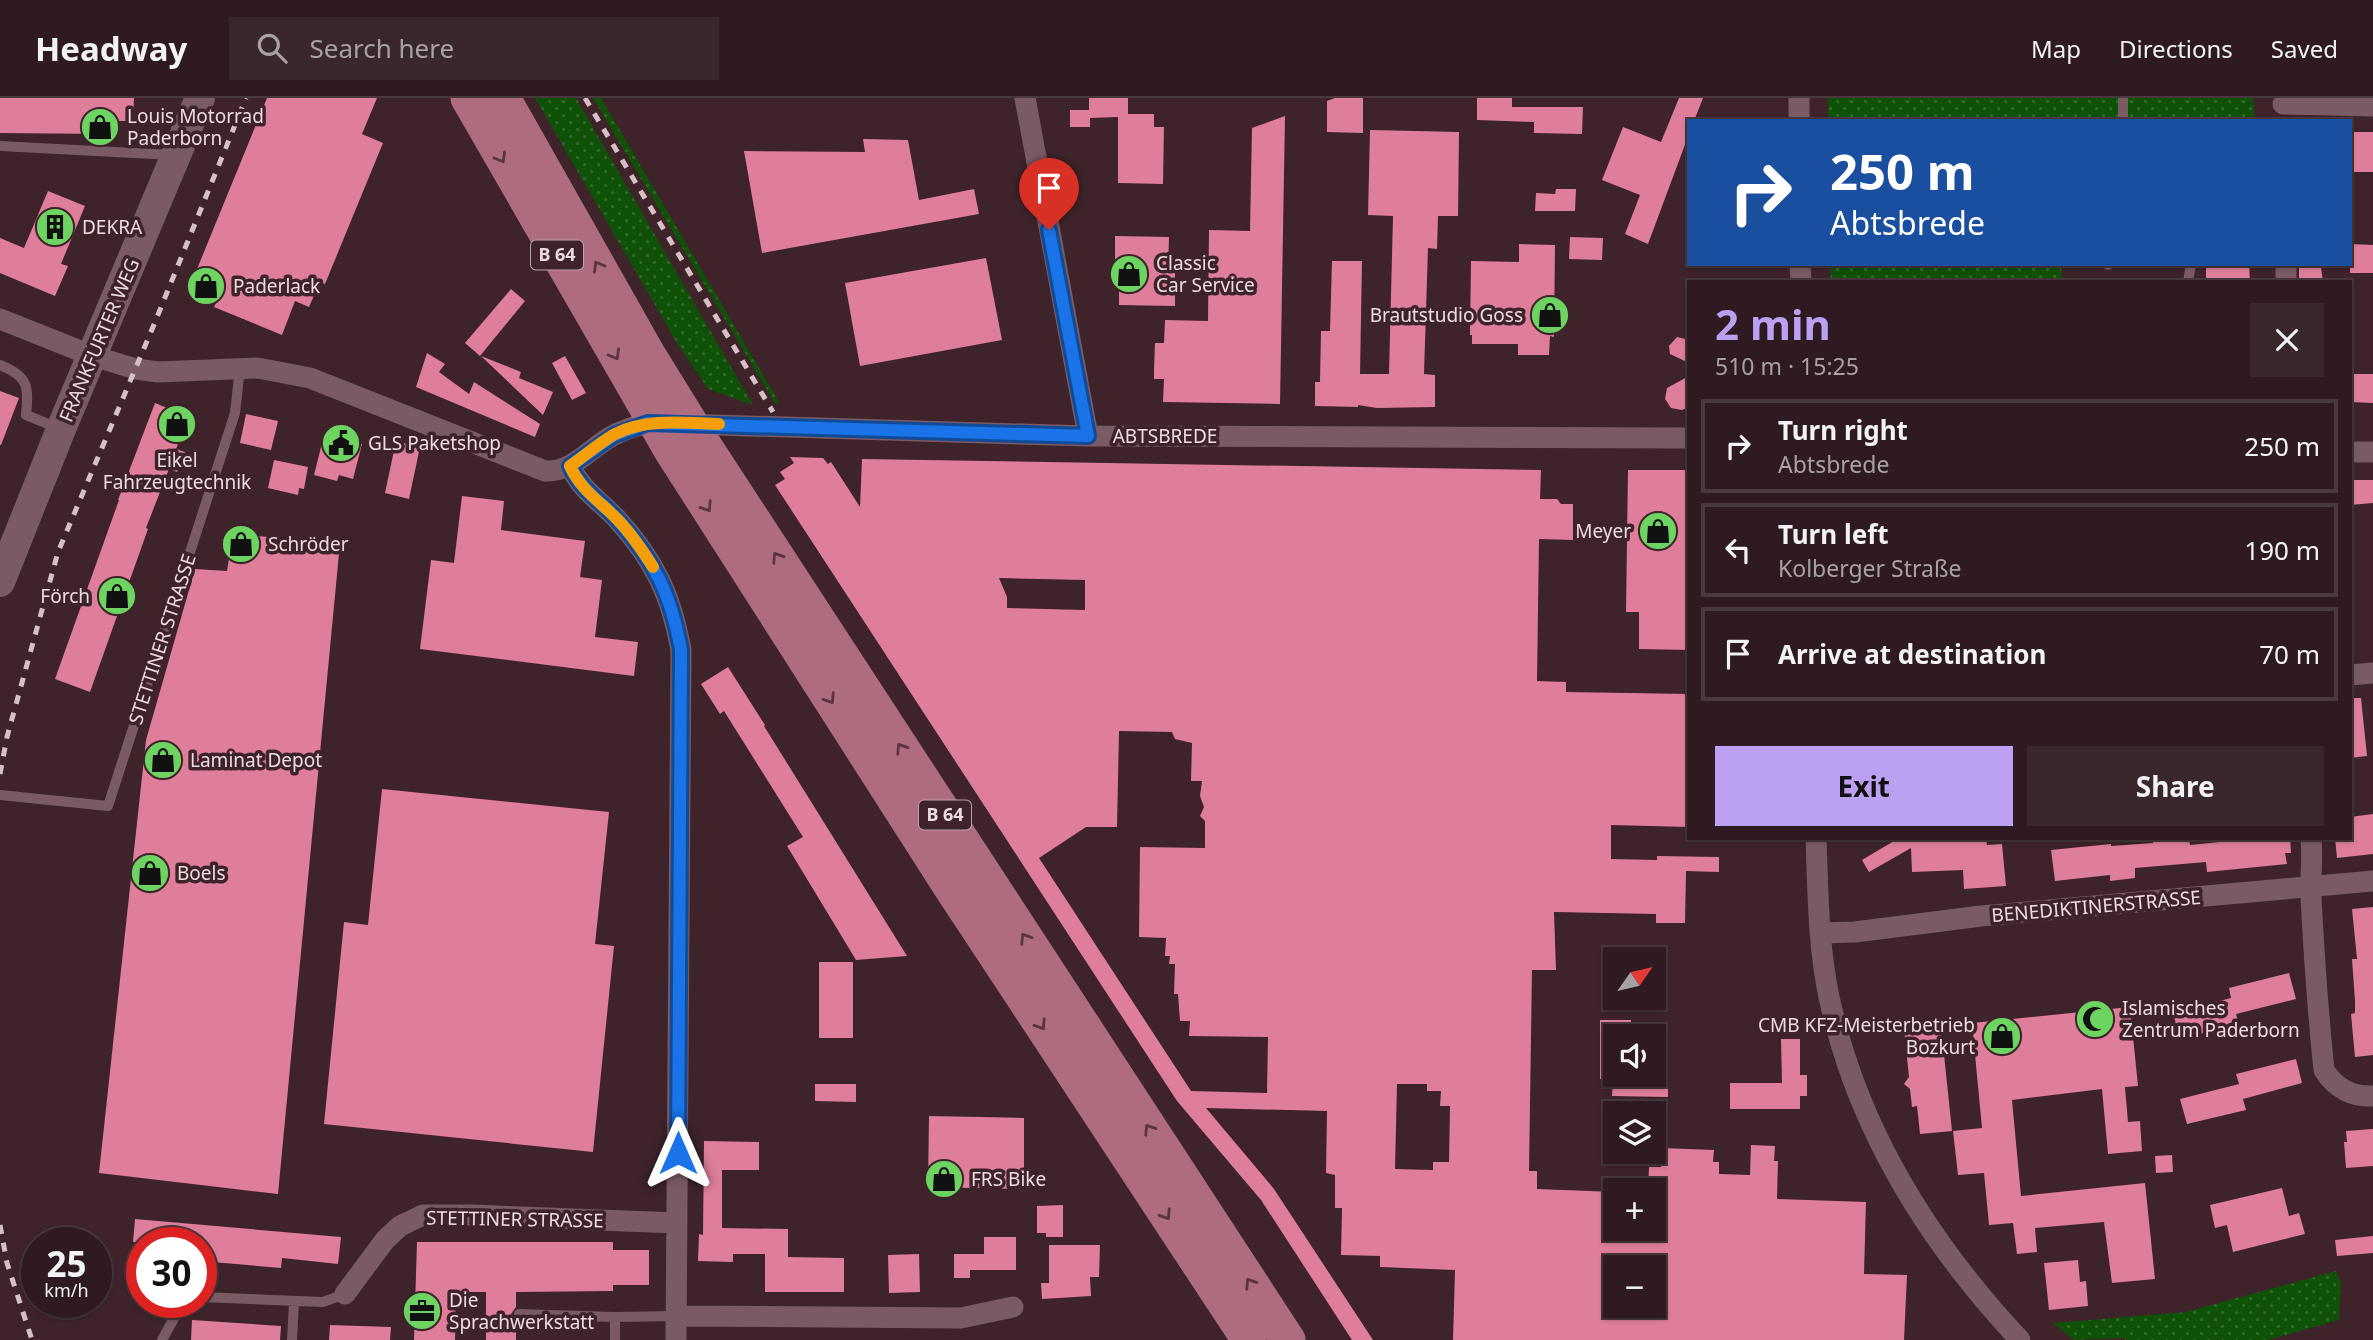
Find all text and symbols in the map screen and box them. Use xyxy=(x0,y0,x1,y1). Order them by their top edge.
search box xyxy=(229,17,719,80)
text: Headway xyxy=(35,26,187,71)
icon: search xyxy=(253,29,291,67)
text: Search here xyxy=(309,30,454,66)
text: Map xyxy=(2031,32,2081,65)
text: Directions xyxy=(2119,32,2233,65)
text: Saved xyxy=(2271,32,2338,65)
place label: Louis Motorrad Paderborn xyxy=(127,103,264,151)
shop icon: Louis Motorrad Paderborn xyxy=(79,106,121,148)
text: 250 m xyxy=(1830,138,1975,204)
icon: right xyxy=(1715,147,1806,238)
one-way arrow xyxy=(493,151,506,163)
pin xyxy=(1019,158,1079,230)
icon: arrive xyxy=(1030,169,1068,207)
text: Abtsbrede xyxy=(1830,201,1985,244)
building icon: DEKRA xyxy=(34,206,76,248)
place label: DEKRA xyxy=(82,214,143,240)
road number: B 64 xyxy=(531,240,583,270)
place label: Classic Car Service xyxy=(1156,250,1255,298)
shop icon: Classic Car Service xyxy=(1108,253,1150,295)
street label: FRANKFURTER WEG xyxy=(53,254,145,426)
one-way arrow xyxy=(593,261,606,273)
shop icon: Paderlack xyxy=(185,265,227,307)
place label: Paderlack xyxy=(233,273,320,299)
shop icon: Brautstudio Goss xyxy=(1529,294,1571,336)
text: 2 min xyxy=(1715,295,1831,352)
place label: Brautstudio Goss xyxy=(1370,302,1523,328)
button: close xyxy=(2250,303,2324,377)
one-way arrow xyxy=(606,347,619,360)
text: 510 m · 15:25 xyxy=(1715,350,1859,382)
shop icon: Eikel Fahrzeugtechnik xyxy=(156,403,198,445)
text: Turn right xyxy=(1778,412,1908,448)
public building icon: GLS Paketshop xyxy=(320,422,362,464)
street label: ABTSBREDE xyxy=(1113,423,1217,449)
icon: right xyxy=(1719,427,1757,465)
text: 250 m xyxy=(2244,428,2320,464)
place label: GLS Paketshop xyxy=(368,430,501,456)
place label: Eikel Fahrzeugtechnik xyxy=(103,447,251,495)
text: Abtsbrede xyxy=(1778,448,1889,480)
one-way arrow xyxy=(699,500,712,513)
shop icon: Meyer xyxy=(1637,510,1679,552)
text: Turn left xyxy=(1778,516,1889,552)
place label: Meyer xyxy=(1575,518,1631,544)
shop icon: Schröder xyxy=(220,523,262,565)
place label: Schröder xyxy=(268,531,349,557)
icon: left xyxy=(1719,531,1757,569)
text: 190 m xyxy=(2244,532,2320,568)
street label: STETTINER STRASSE xyxy=(122,551,202,727)
one-way arrow xyxy=(772,552,785,565)
text: Kolberger Straße xyxy=(1778,552,1961,584)
shop icon: Förch xyxy=(96,575,138,617)
place label: Förch xyxy=(40,583,90,609)
icon: arrive xyxy=(1719,635,1757,673)
text: Arrive at destination xyxy=(1778,636,2047,672)
text: 70 m xyxy=(2259,636,2320,672)
one-way arrow xyxy=(822,691,835,704)
shop icon: Laminat Depot xyxy=(142,739,184,781)
one-way arrow xyxy=(896,742,909,755)
button: Exit xyxy=(1715,746,2013,826)
button: Share xyxy=(2027,746,2324,826)
place label: Laminat Depot xyxy=(190,747,322,773)
road number: B 64 xyxy=(919,800,971,830)
shop icon: Boels xyxy=(129,852,171,894)
place label: Boels xyxy=(177,860,226,886)
street label: BENEDIKTINERSTRASSE xyxy=(1990,884,2202,928)
one-way arrow xyxy=(1020,933,1033,946)
north arrow xyxy=(1603,947,1666,1010)
map controls xyxy=(1603,947,1666,1318)
place label: Islamisches Zentrum Paderborn xyxy=(2122,995,2300,1043)
mosque icon: Islamisches Zentrum Paderborn xyxy=(2074,998,2116,1040)
place label: CMB KFZ-Meisterbetrieb Bozkurt xyxy=(1758,1012,1975,1060)
shop icon: CMB KFZ-Meisterbetrieb Bozkurt xyxy=(1981,1015,2023,1057)
one-way arrow xyxy=(1033,1017,1046,1030)
button: sound xyxy=(1603,1024,1666,1087)
button: layers xyxy=(1603,1101,1666,1164)
position arrow xyxy=(641,1116,715,1190)
one-way arrow xyxy=(1145,1124,1158,1137)
shop icon: FRS Bike xyxy=(923,1158,965,1200)
place label: FRS Bike xyxy=(971,1166,1046,1192)
button: + xyxy=(1603,1178,1666,1241)
street label: STETTINER STRASSE xyxy=(426,1204,604,1234)
one-way arrow xyxy=(1158,1207,1171,1220)
speed limit sign: 30 xyxy=(126,1227,217,1318)
text: 25 xyxy=(46,1240,87,1287)
button: − xyxy=(1603,1255,1666,1318)
text: km/h xyxy=(44,1278,89,1302)
one-way arrow xyxy=(1246,1278,1259,1291)
place label: Die Sprachwerkstatt xyxy=(449,1287,594,1335)
office icon: Die Sprachwerkstatt xyxy=(401,1290,443,1332)

